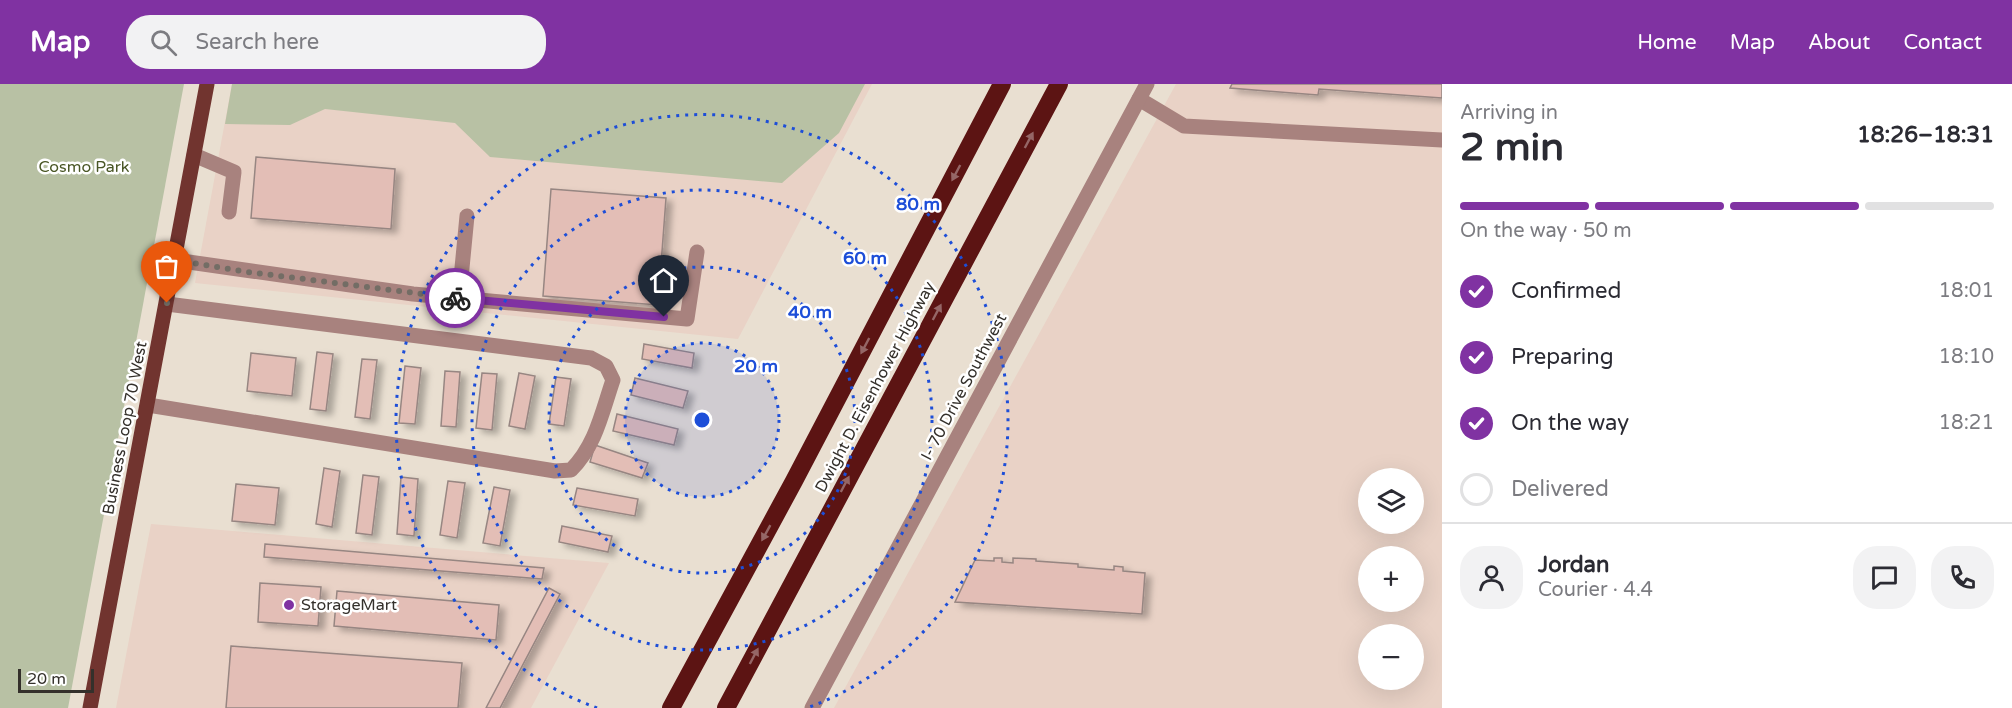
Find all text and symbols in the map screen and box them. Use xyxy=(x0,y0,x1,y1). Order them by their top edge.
search box xyxy=(126,15,546,69)
text: Map xyxy=(30,25,90,59)
icon: search xyxy=(147,26,180,59)
text: Search here xyxy=(195,29,319,55)
text: Home xyxy=(1637,30,1697,55)
text: Map xyxy=(1730,30,1775,55)
text: About xyxy=(1808,30,1870,55)
text: Contact xyxy=(1903,30,1982,55)
text: Arriving in xyxy=(1460,101,1558,125)
text: 18:26–18:31 xyxy=(1857,122,1994,148)
text: 2 min xyxy=(1460,124,1564,171)
one-way arrow xyxy=(1024,132,1034,149)
park label: Cosmo Park xyxy=(38,157,130,177)
one-way arrow xyxy=(951,165,961,182)
text: 80 m xyxy=(896,193,940,215)
text: On the way · 50 m xyxy=(1460,219,1632,243)
pin xyxy=(141,241,192,303)
text: 60 m xyxy=(843,247,887,269)
icon: bag xyxy=(150,250,183,283)
pin xyxy=(638,255,689,317)
icon: home xyxy=(647,264,680,297)
courier xyxy=(425,268,485,328)
icon: check xyxy=(1460,275,1493,308)
street label: Dwight D. Eisenhower Highway xyxy=(811,278,939,496)
text: Confirmed xyxy=(1511,278,1621,304)
text: 18:01 xyxy=(1939,279,1994,303)
icon: bike xyxy=(439,282,472,315)
text: 40 m xyxy=(788,301,832,323)
one-way arrow xyxy=(932,304,942,321)
street label: I- 70 Drive Southwest xyxy=(917,310,1011,464)
one-way arrow xyxy=(860,338,870,355)
street label: Business Loop 70 West xyxy=(98,340,152,516)
icon: check xyxy=(1460,341,1493,374)
text: Preparing xyxy=(1511,344,1614,370)
text: 18:10 xyxy=(1939,345,1994,369)
text: 20 m xyxy=(734,355,778,377)
icon: check xyxy=(1460,407,1493,440)
centre of rings xyxy=(692,410,712,430)
text: On the way xyxy=(1511,410,1629,436)
text: 18:21 xyxy=(1939,411,1994,435)
map controls xyxy=(1358,468,1424,690)
button: layers xyxy=(1358,468,1424,534)
one-way arrow xyxy=(840,476,850,493)
text: Delivered xyxy=(1511,476,1609,502)
one-way arrow xyxy=(762,524,772,541)
button: + xyxy=(1358,546,1424,612)
button: person xyxy=(1460,546,1523,609)
button: chat xyxy=(1853,546,1916,609)
button: phone xyxy=(1931,546,1994,609)
text: Jordan xyxy=(1538,552,1609,578)
text: Courier · 4.4 xyxy=(1538,578,1653,602)
place label: StorageMart xyxy=(301,595,397,615)
marker: StorageMart xyxy=(282,598,296,612)
button: − xyxy=(1358,624,1424,690)
one-way arrow xyxy=(749,648,758,665)
scale bar xyxy=(18,666,94,694)
text: 20 m xyxy=(27,669,66,689)

